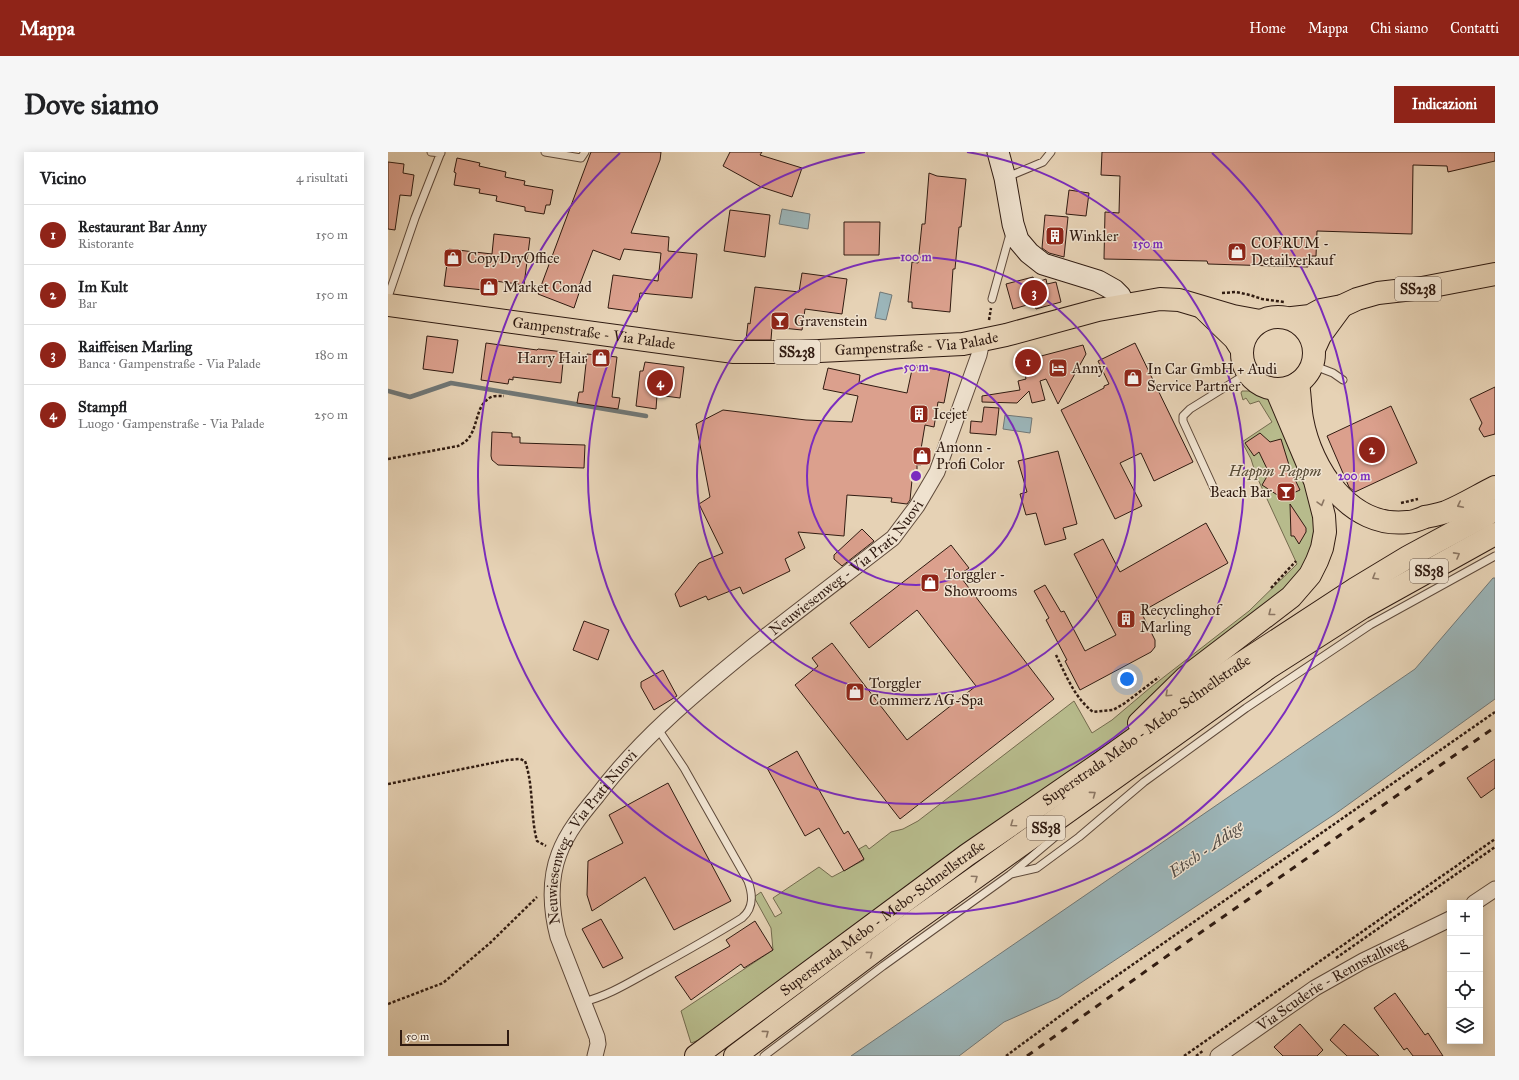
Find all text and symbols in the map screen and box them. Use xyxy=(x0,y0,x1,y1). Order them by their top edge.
text: Mappa xyxy=(20,17,75,40)
text: Home xyxy=(1249,20,1286,37)
text: Mappa xyxy=(1308,20,1348,37)
text: Chi siamo xyxy=(1370,20,1428,37)
text: Contatti xyxy=(1450,20,1499,37)
button: Indicazioni xyxy=(1394,86,1495,123)
text: Dove siamo xyxy=(24,87,158,122)
text: Vicino xyxy=(40,168,86,189)
text: 4 risultati xyxy=(296,170,348,186)
text: Restaurant Bar Anny xyxy=(78,218,207,236)
building icon: Winkler xyxy=(1044,225,1066,247)
text: 1 xyxy=(50,227,56,243)
text: 150 m xyxy=(316,227,348,243)
place label: Winkler xyxy=(1069,227,1119,245)
place label: COFRUM - Detailverkauf xyxy=(1251,234,1337,269)
text: Ristorante xyxy=(78,236,134,252)
text: 150 m xyxy=(1133,237,1164,251)
shop icon: COFRUM - Detailverkauf xyxy=(1226,241,1248,263)
shop icon: CopyDryOffice xyxy=(442,247,464,269)
place label: CopyDryOffice xyxy=(467,249,560,267)
text: 100 m xyxy=(900,250,933,264)
shop icon: Market Conad xyxy=(478,276,500,298)
road number: SS238 xyxy=(1395,277,1441,301)
text: Im Kult xyxy=(78,278,128,296)
place label: Market Conad xyxy=(503,278,592,296)
pin: 3 xyxy=(1021,278,1047,308)
text: 2 xyxy=(50,287,56,303)
text: 150 m xyxy=(316,287,348,303)
text: Bar xyxy=(78,296,97,312)
bar icon: Gravenstein xyxy=(769,310,791,332)
place label: Gravenstein xyxy=(794,312,867,330)
street label: Gampenstraße - Via Palade xyxy=(512,313,677,353)
street label: Gampenstraße - Via Palade xyxy=(834,328,1000,359)
text: Raiffeisen Marling xyxy=(78,338,192,356)
road number: SS238 xyxy=(774,340,820,364)
text: 3 xyxy=(50,347,56,363)
text: 180 m xyxy=(315,347,348,363)
shop icon: Harry Hair xyxy=(590,347,612,369)
pin: 1 xyxy=(1015,347,1041,377)
place label: Harry Hair xyxy=(517,349,587,367)
text: Banca · Gampenstraße - Via Palade xyxy=(78,356,261,372)
hotel icon: Anny xyxy=(1047,357,1069,379)
place label: Anny xyxy=(1071,359,1106,377)
text: 50 m xyxy=(903,360,930,374)
place label: In Car GmbH + Audi Service Partner xyxy=(1147,360,1277,395)
shop icon: In Car GmbH + Audi Service Partner xyxy=(1122,367,1144,389)
pin: 4 xyxy=(647,368,673,398)
text: Stampfl xyxy=(78,398,127,416)
building icon: Icejet xyxy=(908,403,930,425)
place label: Icejet xyxy=(933,405,968,423)
text: 4 xyxy=(49,407,57,423)
text: 250 m xyxy=(314,407,348,423)
text: Luogo · Gampenstraße - Via Palade xyxy=(78,416,265,432)
pin: 2 xyxy=(1359,435,1385,465)
place label: Amonn - Profi Color xyxy=(935,438,1005,473)
shop icon: Amonn - Profi Color xyxy=(911,445,933,467)
park label: Happm Pappm xyxy=(1228,462,1321,481)
centre of rings xyxy=(909,469,923,483)
text: 200 m xyxy=(1338,469,1371,483)
bar icon: Beach Bar xyxy=(1275,481,1297,503)
place label: Beach Bar xyxy=(1210,483,1272,501)
street label: Neuwiesenweg - Via Prati Nuovi xyxy=(766,497,927,639)
one-way arrow xyxy=(1316,500,1325,507)
one-way arrow xyxy=(1457,500,1464,507)
one-way arrow xyxy=(1453,553,1461,560)
road number: SS38 xyxy=(1410,559,1448,583)
place label: Torggler - Showrooms xyxy=(944,565,1017,600)
shop icon: Torggler - Showrooms xyxy=(919,572,941,594)
one-way arrow xyxy=(1372,573,1379,580)
place label: Recyclinghof Marling xyxy=(1140,601,1223,636)
building icon: Recyclinghof Marling xyxy=(1115,608,1137,630)
one-way arrow xyxy=(1268,609,1275,616)
street label: Superstrada Mebo - Mebo-Schnellstraße xyxy=(1039,651,1254,809)
your location xyxy=(1117,669,1137,689)
place label: Torggler Commerz AG-Spa xyxy=(869,674,984,709)
shop icon: Torggler Commerz AG-Spa xyxy=(844,681,866,703)
one-way arrow xyxy=(1166,689,1173,696)
street label: Neuwiesenweg - Via Prati Nuovi xyxy=(543,746,641,926)
one-way arrow xyxy=(1088,792,1095,799)
road number: SS38 xyxy=(1027,816,1065,840)
water label: Etsch - Adige xyxy=(1164,816,1248,882)
one-way arrow xyxy=(1010,819,1017,827)
street label: Superstrada Mebo - Mebo-Schnellstraße xyxy=(776,836,988,1000)
one-way arrow xyxy=(971,876,978,883)
map controls xyxy=(1447,900,1483,1044)
button: + xyxy=(1447,900,1483,936)
street label: Via Scuderie - Rennstallweg xyxy=(1253,932,1410,1035)
button: − xyxy=(1447,936,1483,972)
one-way arrow xyxy=(866,952,873,959)
button: locate xyxy=(1447,972,1483,1008)
button: layers xyxy=(1447,1008,1483,1044)
scale bar xyxy=(400,1028,509,1047)
text: 50 m xyxy=(406,1030,429,1043)
one-way arrow xyxy=(762,1030,769,1037)

